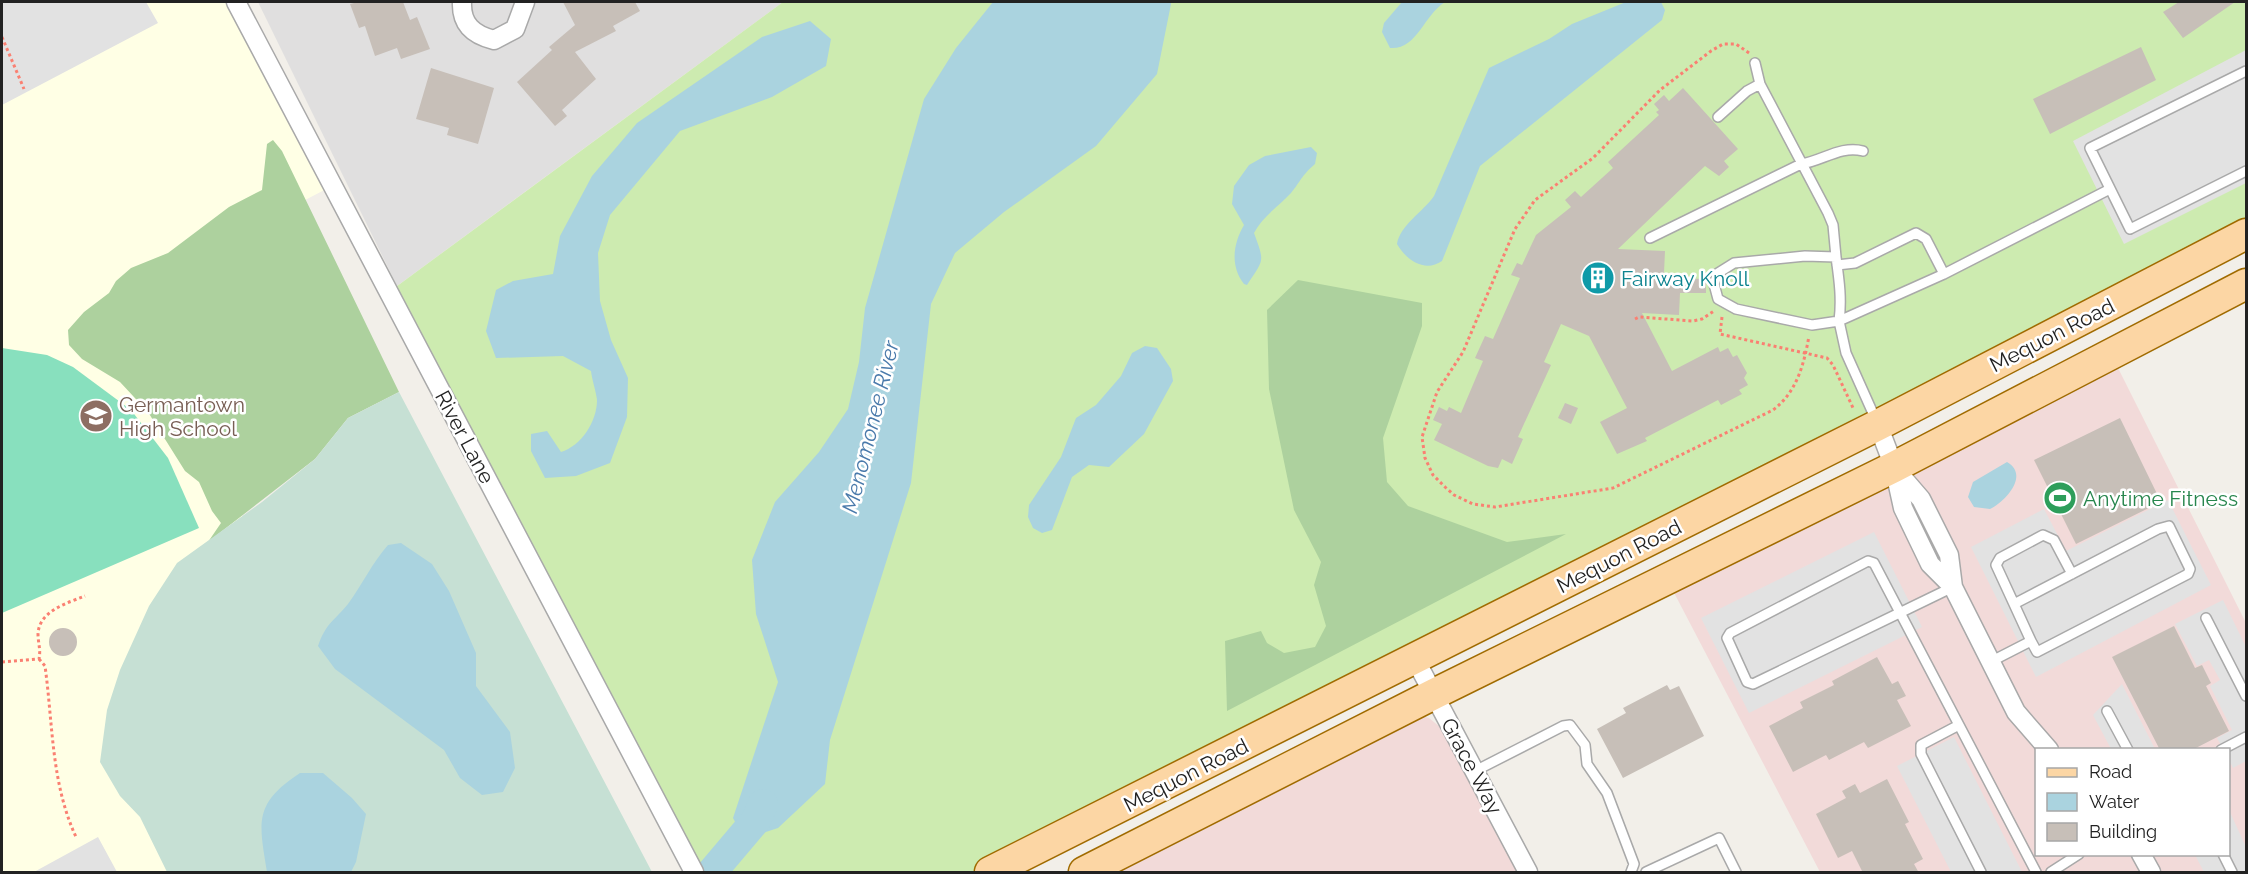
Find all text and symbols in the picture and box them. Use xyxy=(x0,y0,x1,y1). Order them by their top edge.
building icon: Fairway Knoll xyxy=(1580,260,1616,296)
place label: Fairway Knoll xyxy=(1621,266,1749,291)
street label: Mequon Road xyxy=(1986,293,2118,377)
water label: Menomonee River xyxy=(836,337,904,516)
street label: River Lane xyxy=(430,386,500,488)
place label: Germantown High School xyxy=(119,392,245,441)
school or university icon: Germantown High School xyxy=(78,398,114,434)
sports icon: Anytime Fitness xyxy=(2042,480,2078,516)
place label: Anytime Fitness xyxy=(2083,486,2238,511)
street label: Mequon Road xyxy=(1553,514,1685,598)
street label: Grace Way xyxy=(1436,714,1508,818)
street label: Mequon Road xyxy=(1120,733,1252,817)
legend xyxy=(2035,748,2230,856)
text: Road xyxy=(2089,761,2132,782)
text: Water xyxy=(2089,791,2140,812)
text: Building xyxy=(2089,821,2157,842)

